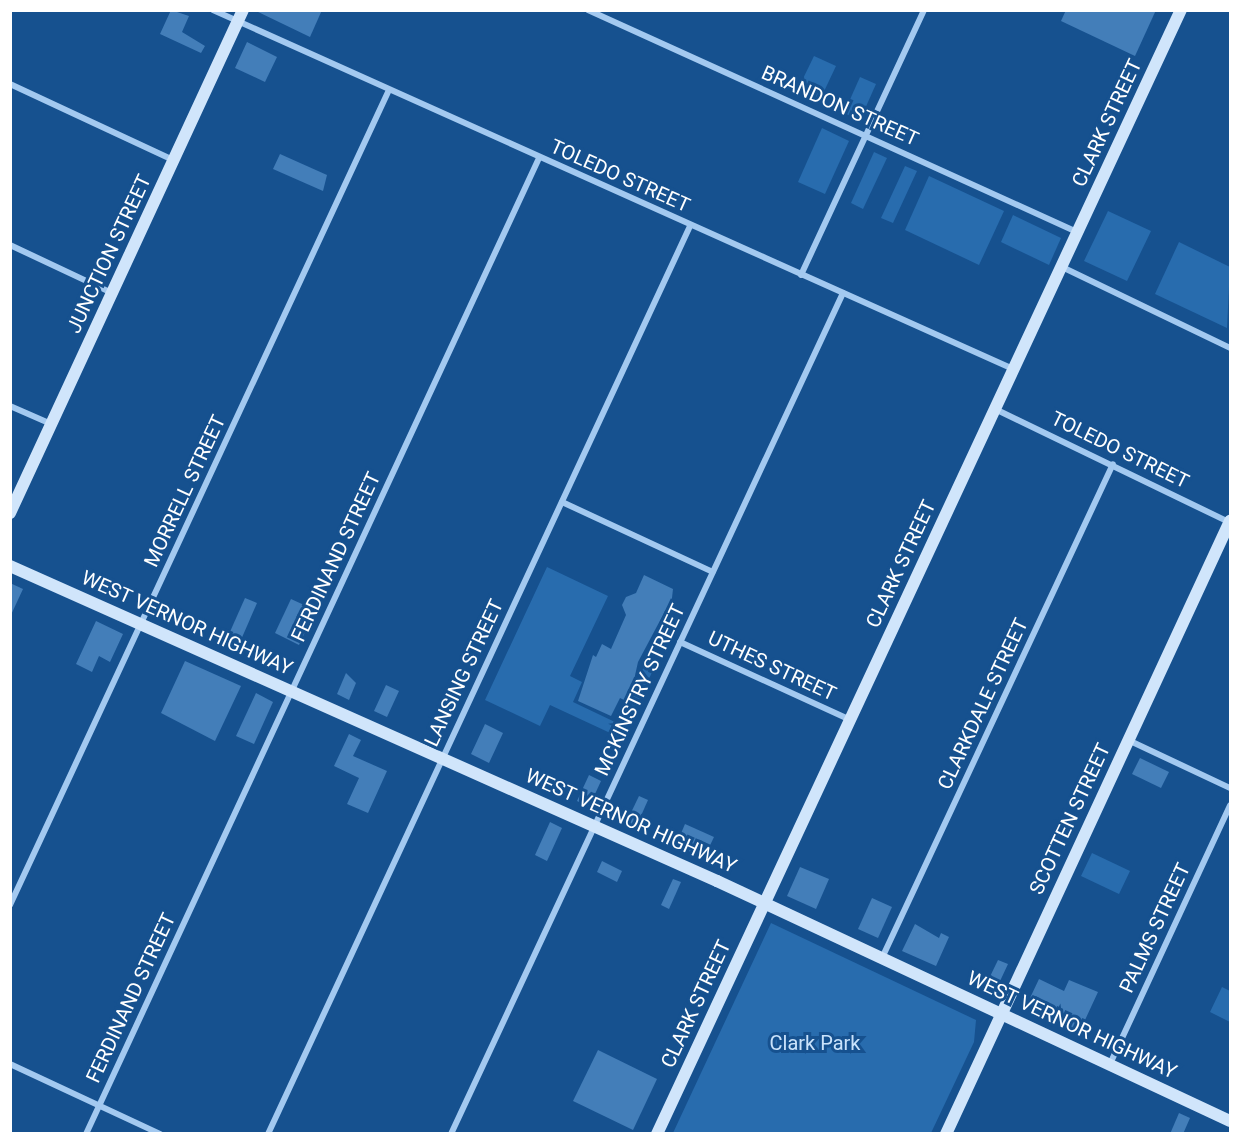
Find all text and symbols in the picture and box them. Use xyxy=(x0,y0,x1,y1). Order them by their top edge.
street label: CLARK STREET xyxy=(1067,55,1147,191)
street label: BRANDON STREET xyxy=(758,61,922,151)
street label: TOLEDO STREET xyxy=(546,134,694,218)
street label: JUNCTION STREET xyxy=(62,171,156,337)
street label: TOLEDO STREET xyxy=(1047,406,1193,494)
street label: MORRELL STREET xyxy=(139,411,231,571)
street label: FERDINAND STREET xyxy=(286,468,386,646)
street label: CLARK STREET xyxy=(861,496,941,632)
street label: WEST VERNOR HIGHWAY xyxy=(78,566,296,680)
street label: LANSING STREET xyxy=(419,596,509,750)
street label: MCKINSTRY STREET xyxy=(590,600,690,780)
street label: CLARKDALE STREET xyxy=(933,615,1033,793)
street label: UTHES STREET xyxy=(704,626,840,706)
street label: SCOTTEN STREET xyxy=(1024,740,1116,898)
street label: WEST VERNOR HIGHWAY xyxy=(522,764,740,878)
street label: PALMS STREET xyxy=(1114,859,1196,997)
street label: FERDINAND STREET xyxy=(81,909,181,1087)
street label: CLARK STREET xyxy=(656,936,736,1072)
street label: WEST VERNOR HIGHWAY xyxy=(963,966,1181,1084)
park label: Clark Park xyxy=(770,1031,860,1055)

